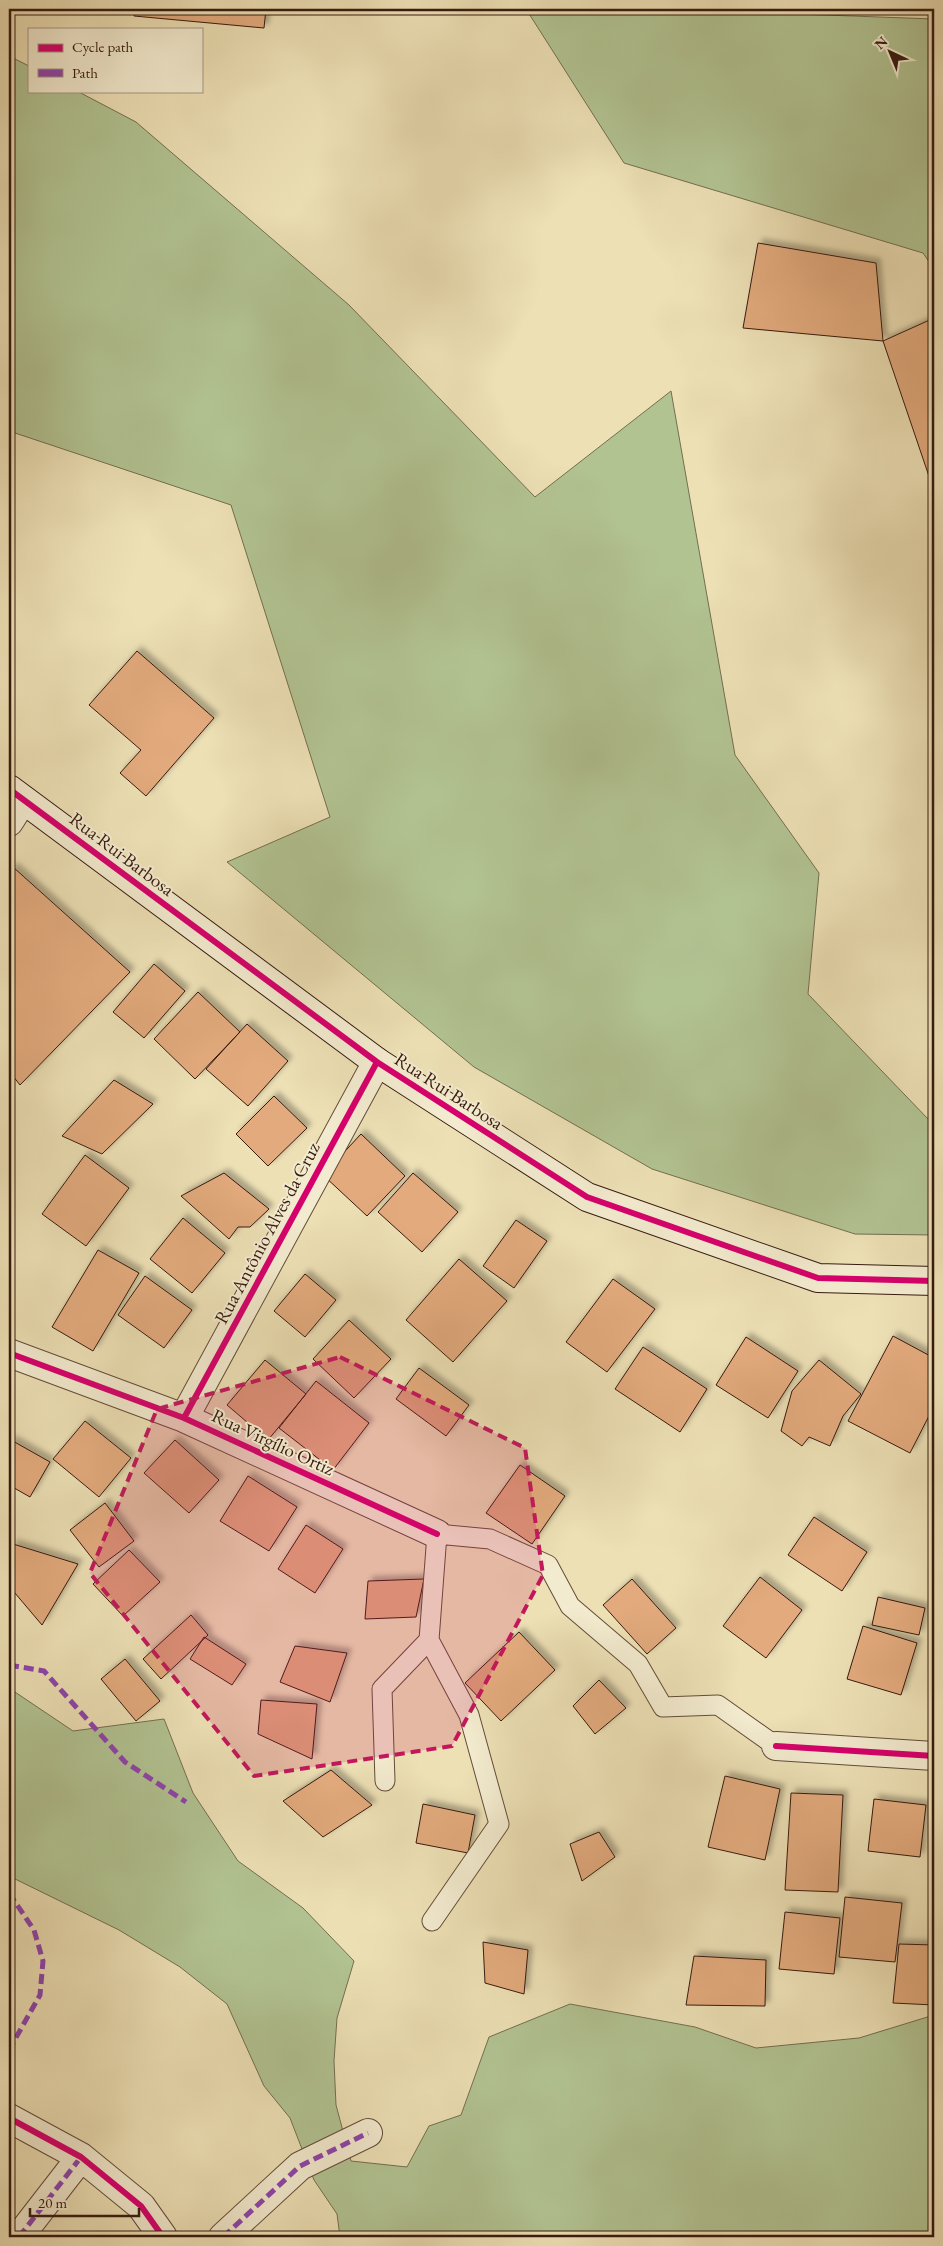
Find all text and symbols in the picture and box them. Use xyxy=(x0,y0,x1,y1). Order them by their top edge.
legend xyxy=(28,28,202,92)
north arrow xyxy=(866,28,916,78)
text: N xyxy=(871,32,892,53)
text: Cycle path xyxy=(72,37,134,56)
text: Path xyxy=(72,63,98,82)
street label: Rua Rui Barbosa xyxy=(65,806,180,902)
street label: Rua Rui Barbosa xyxy=(390,1046,509,1136)
street label: Rua Antônio Alves da Cruz xyxy=(208,1137,326,1328)
street label: Rua Virgílio Ortiz xyxy=(208,1403,339,1482)
scale bar xyxy=(30,2186,139,2218)
text: 20 m xyxy=(38,2193,67,2212)

